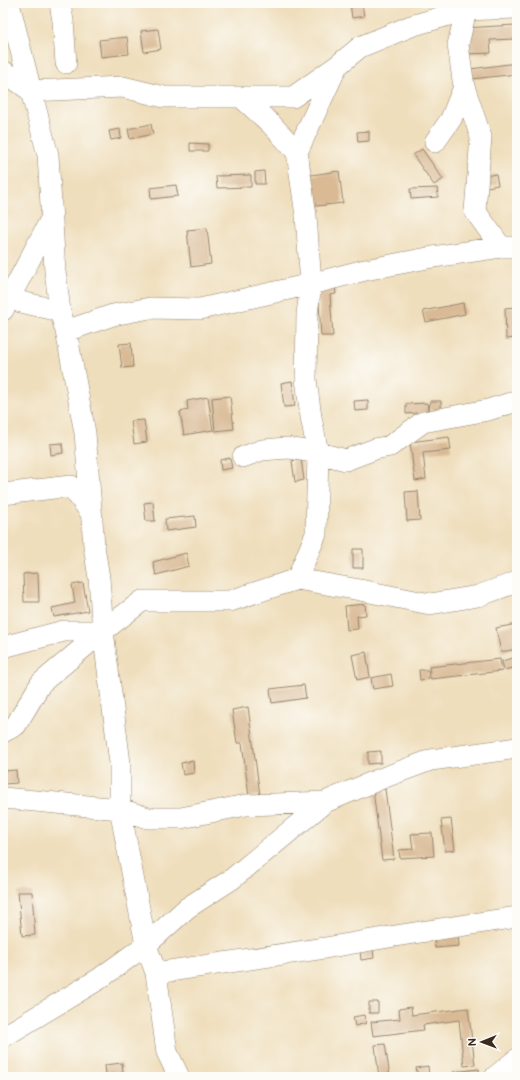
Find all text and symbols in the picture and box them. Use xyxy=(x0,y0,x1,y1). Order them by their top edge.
north arrow xyxy=(462,1022,502,1062)
text: N xyxy=(466,1038,479,1046)

